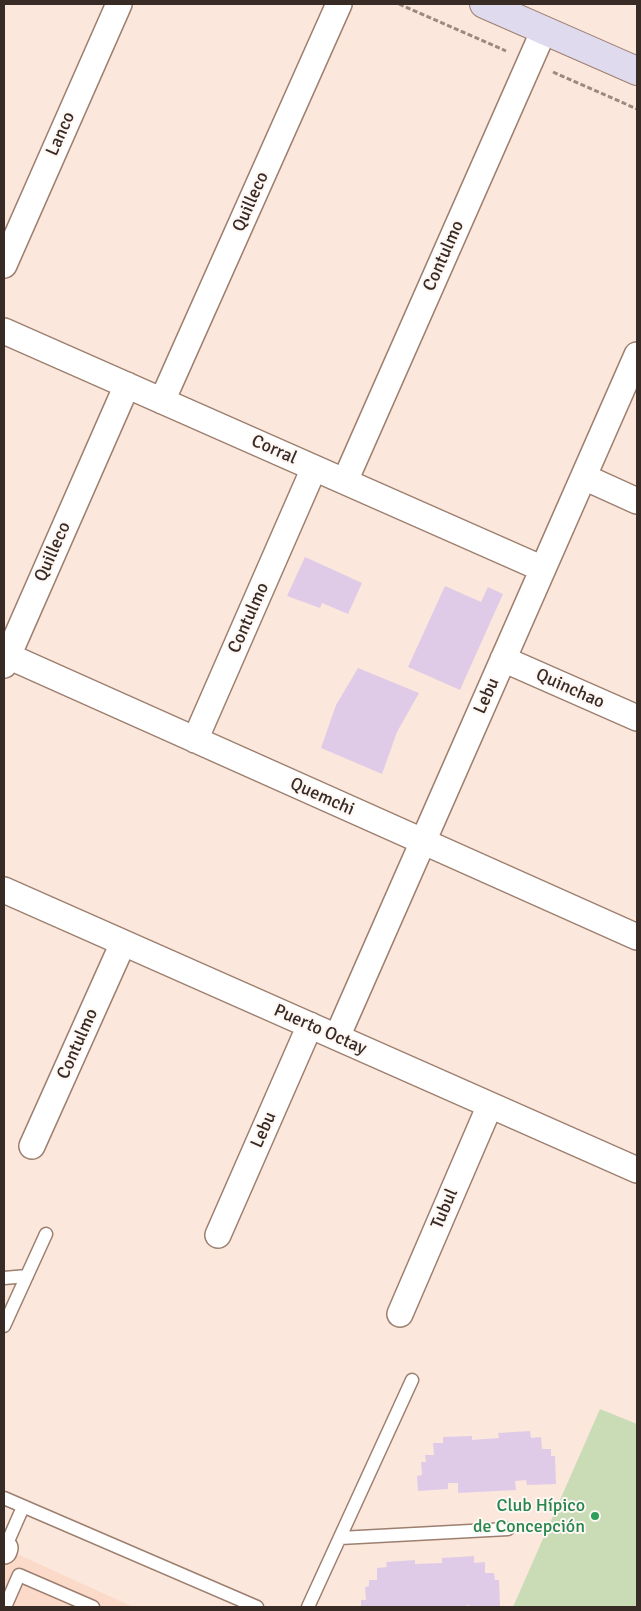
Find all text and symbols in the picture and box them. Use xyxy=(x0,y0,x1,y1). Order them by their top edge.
street label: Lanco xyxy=(42,109,80,159)
street label: Quilleco xyxy=(228,169,274,235)
street label: Contulmo xyxy=(419,217,469,295)
street label: Corral xyxy=(248,430,300,470)
street label: Quilleco xyxy=(30,519,76,585)
street label: Contulmo xyxy=(224,579,274,657)
street label: Quinchao xyxy=(532,664,608,714)
street label: Lebu xyxy=(470,675,504,717)
street label: Quemchi xyxy=(287,773,357,821)
street label: Puerto Octay xyxy=(270,1000,370,1060)
street label: Contulmo xyxy=(53,1005,103,1083)
street label: Lebu xyxy=(247,1109,281,1151)
street label: Tubul xyxy=(427,1186,463,1232)
place label: Club Hípico de Concepción xyxy=(473,1495,585,1538)
marker: Club Hípico de Concepción xyxy=(589,1510,601,1522)

